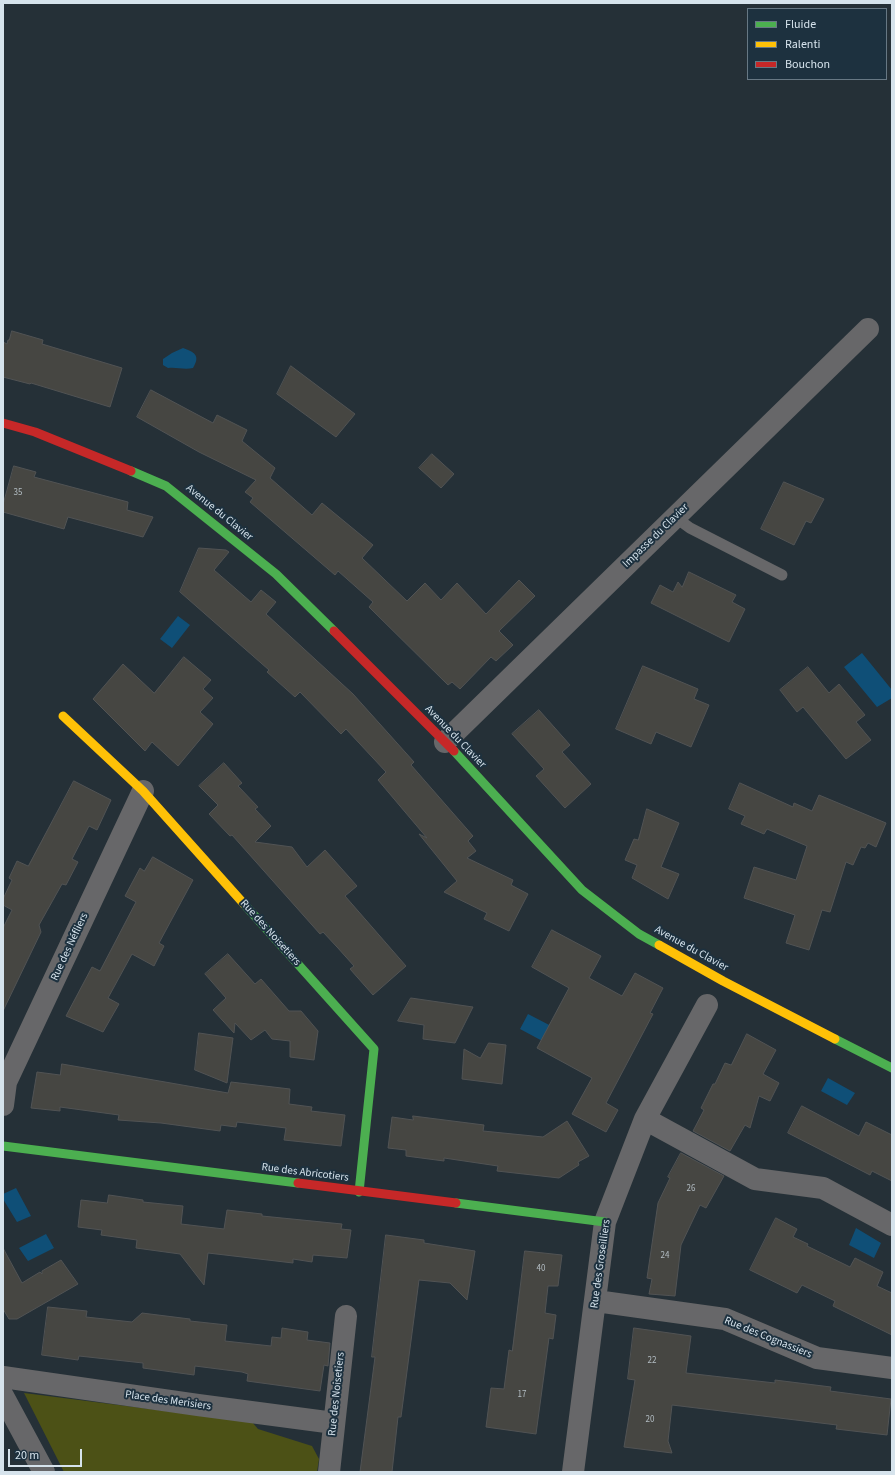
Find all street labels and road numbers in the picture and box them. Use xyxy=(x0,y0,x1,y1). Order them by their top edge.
street label: Avenue du Clavier xyxy=(183,482,255,544)
street label: Impasse du Clavier xyxy=(620,501,692,571)
street label: Avenue du Clavier xyxy=(422,703,488,771)
street label: Rue des Noisetiers xyxy=(237,897,303,969)
street label: Rue des Néfliers xyxy=(49,911,91,983)
street label: Avenue du Clavier xyxy=(652,923,730,975)
street label: Rue des Abricotiers xyxy=(261,1161,349,1185)
street label: Rue des Groseilliers xyxy=(588,1219,614,1309)
street label: Rue des Cognassiers xyxy=(722,1314,814,1362)
street label: Rue des Noisetiers xyxy=(326,1351,348,1437)
street label: Place des Merisiers xyxy=(124,1388,212,1414)

